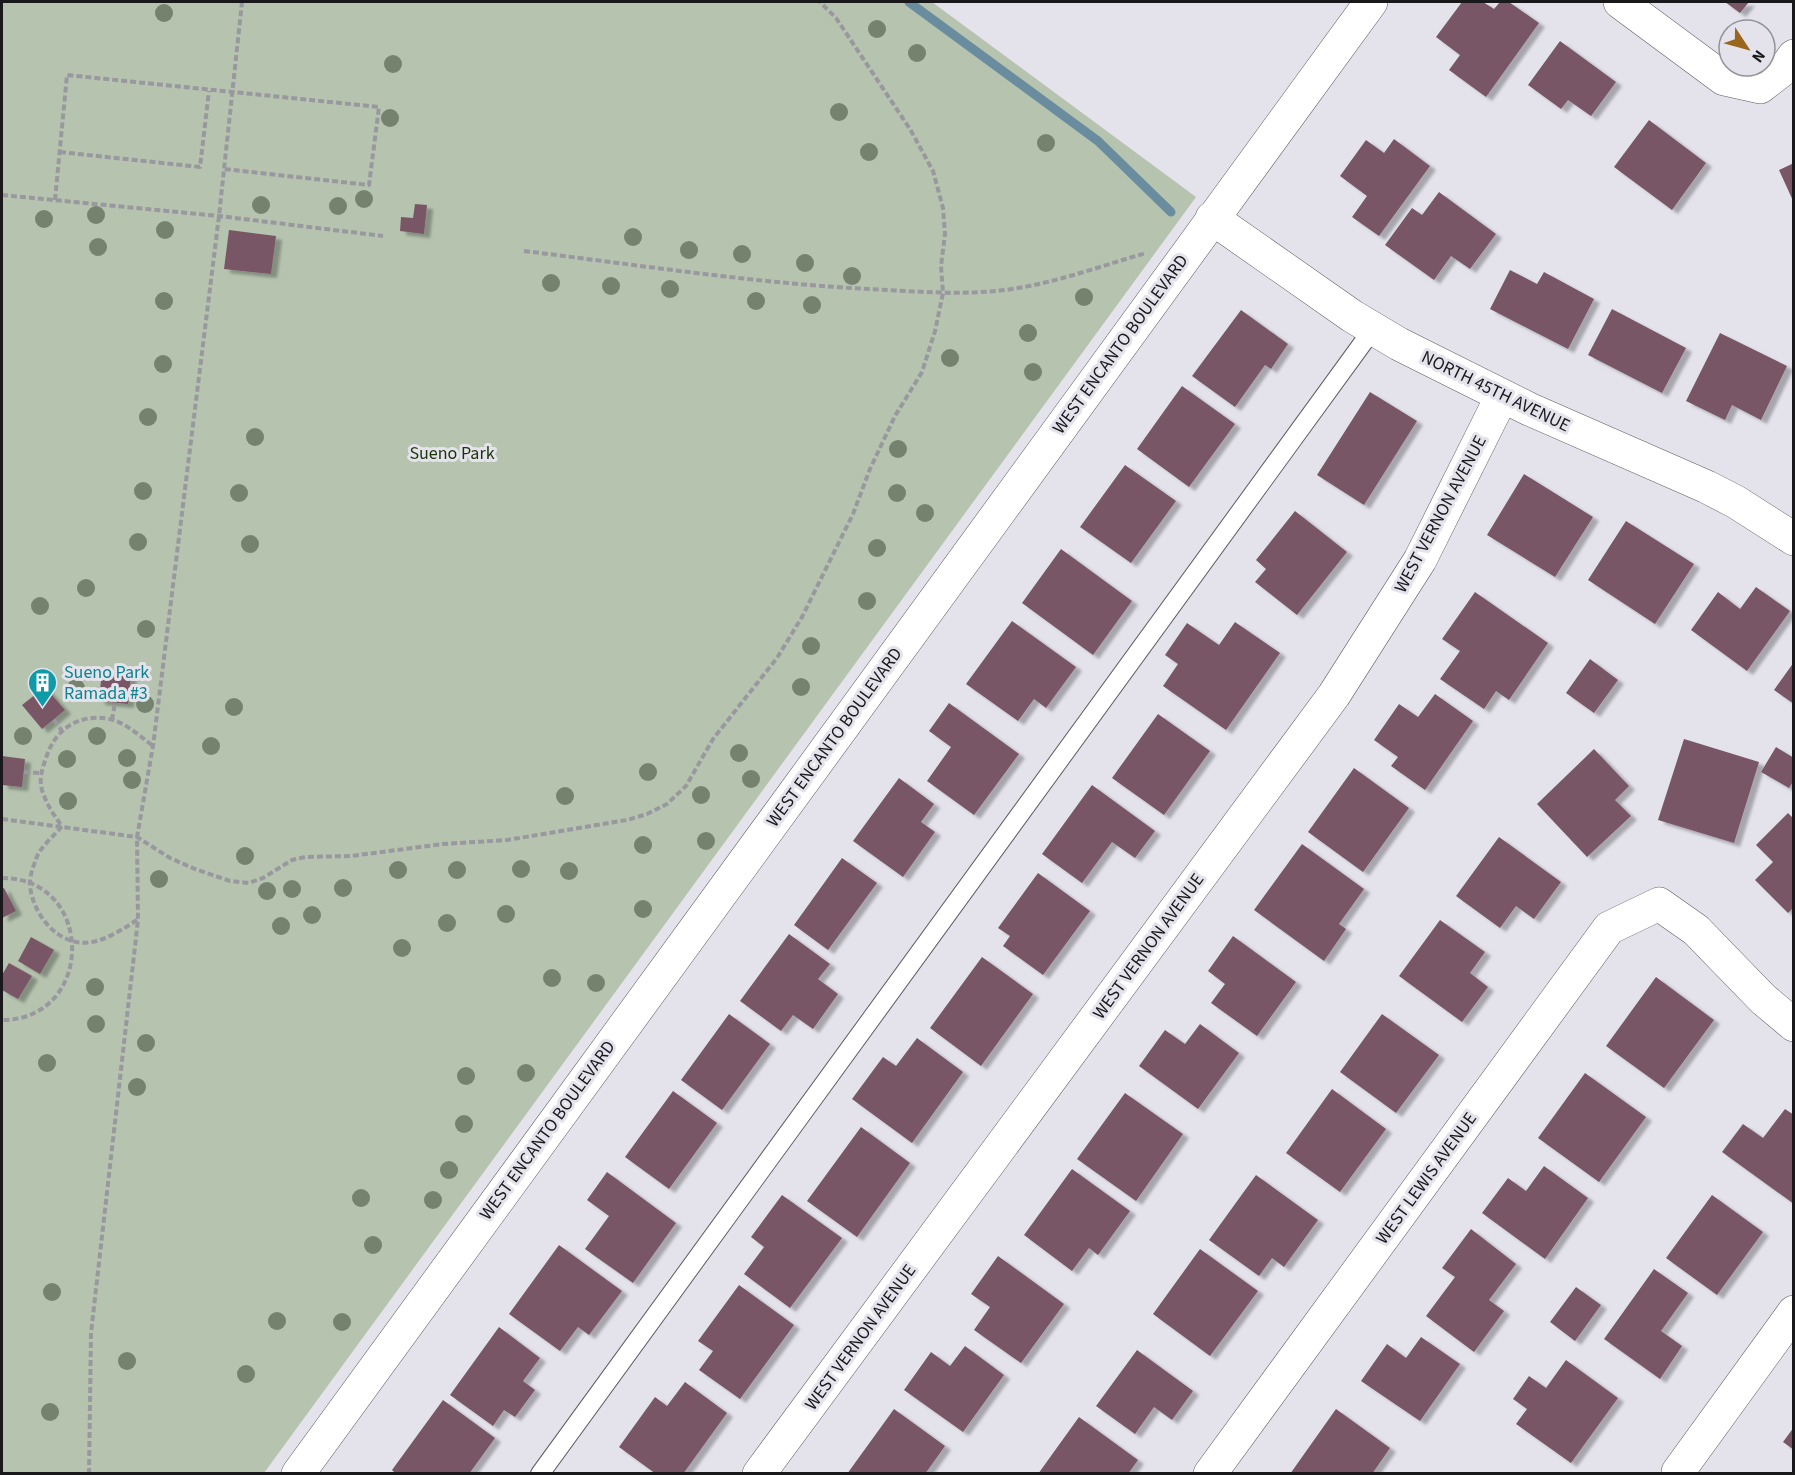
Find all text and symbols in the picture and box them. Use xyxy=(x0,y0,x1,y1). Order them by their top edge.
north arrow xyxy=(1717,18,1777,78)
text: N xyxy=(1746,45,1770,67)
street label: WEST ENCANTO BOULEVARD xyxy=(1047,249,1194,439)
street label: NORTH 45TH AVENUE xyxy=(1417,345,1574,438)
street label: WEST VERNON AVENUE xyxy=(1388,431,1493,597)
park label: Sueno Park xyxy=(409,441,495,466)
street label: WEST ENCANTO BOULEVARD xyxy=(761,642,908,832)
place label: Sueno Park Ramada #3 xyxy=(64,660,149,706)
building icon: Sueno Park Ramada #3 xyxy=(27,666,59,708)
street label: WEST VERNON AVENUE xyxy=(1087,868,1210,1024)
street label: WEST ENCANTO BOULEVARD xyxy=(474,1035,621,1225)
street label: WEST LEWIS AVENUE xyxy=(1370,1107,1483,1249)
street label: WEST VERNON AVENUE xyxy=(799,1259,922,1415)

